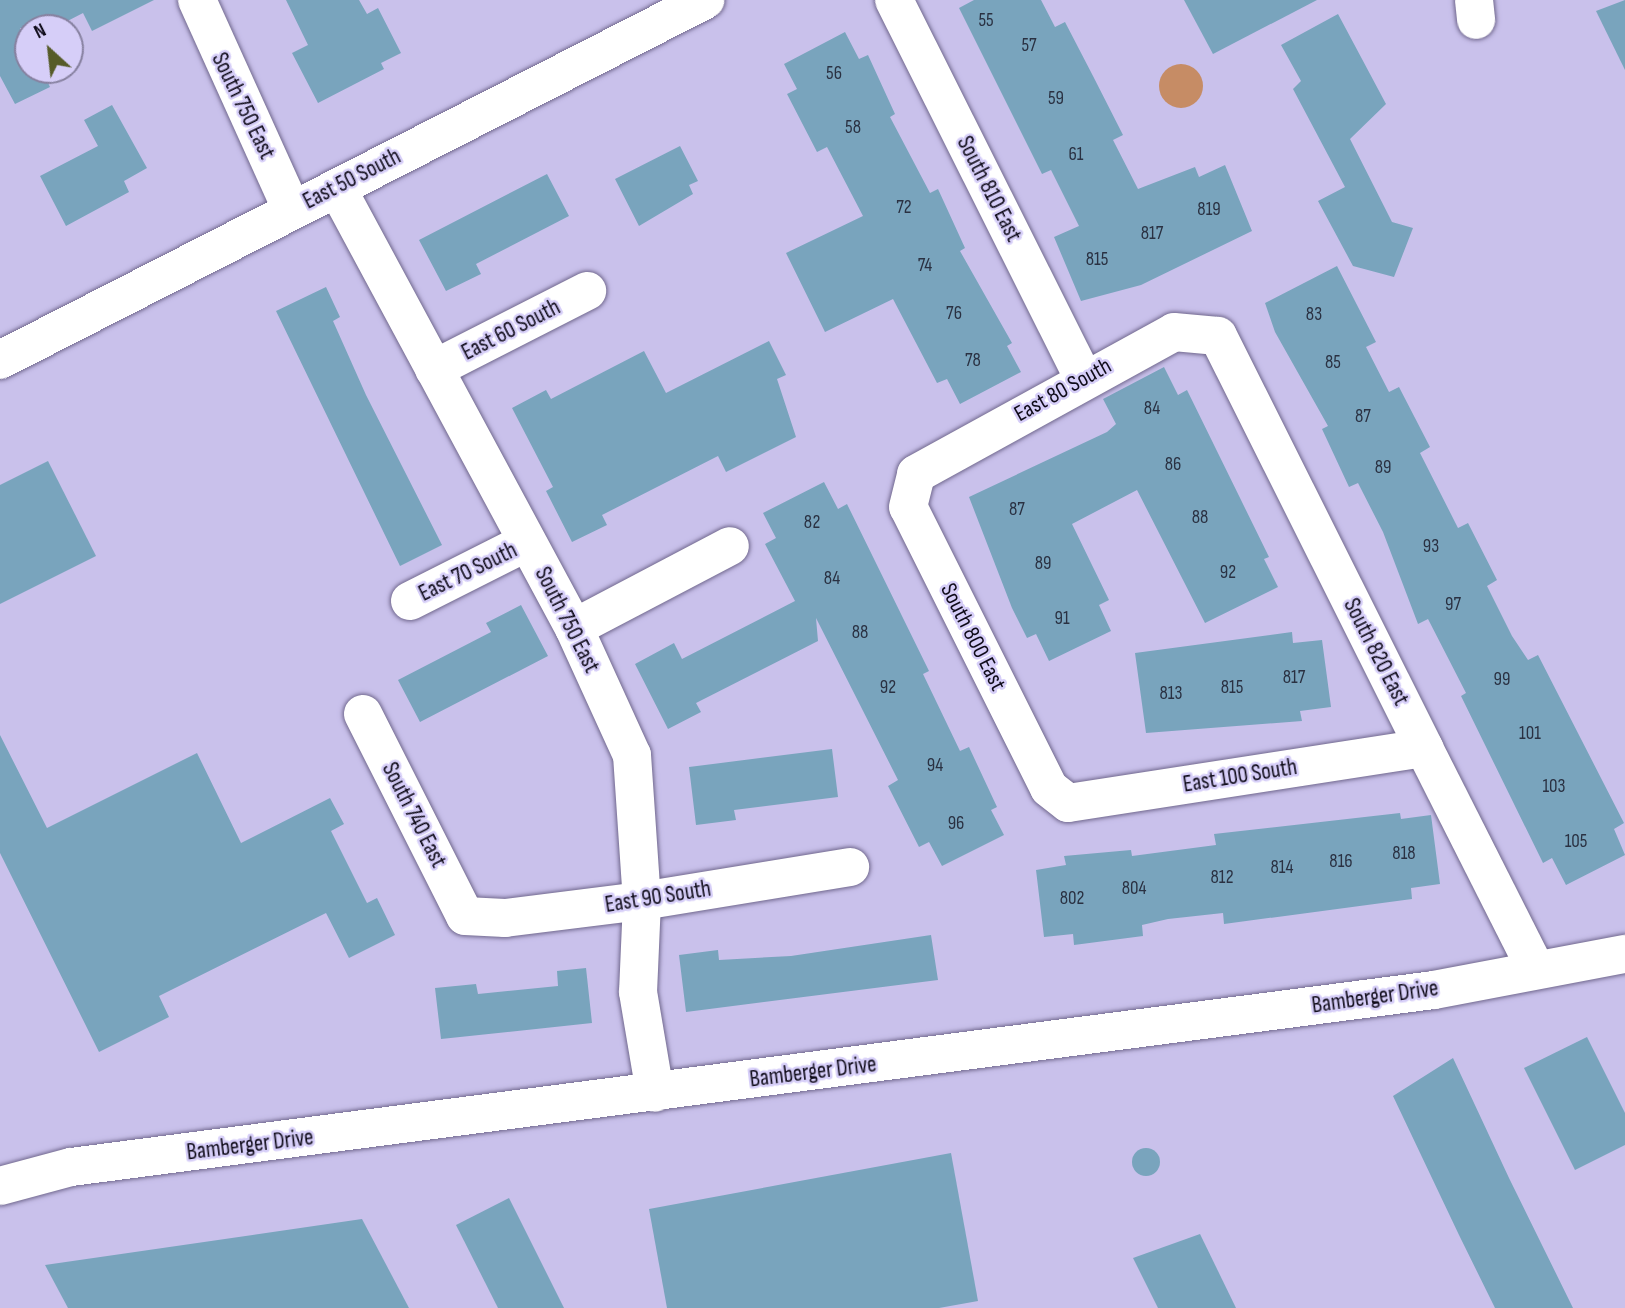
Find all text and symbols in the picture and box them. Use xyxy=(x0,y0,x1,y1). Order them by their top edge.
house number: 55 xyxy=(978,10,994,32)
north arrow xyxy=(14,14,84,84)
text: N xyxy=(30,19,50,44)
house number: 57 xyxy=(1021,35,1037,57)
street label: South 750 East xyxy=(205,48,281,164)
house number: 56 xyxy=(826,63,842,85)
house number: 59 xyxy=(1048,88,1064,110)
house number: 58 xyxy=(845,117,861,139)
street label: South 810 East xyxy=(951,132,1027,246)
street label: East 50 South xyxy=(299,143,405,215)
house number: 61 xyxy=(1069,144,1083,166)
house number: 72 xyxy=(896,197,912,219)
house number: 819 xyxy=(1197,199,1221,221)
house number: 817 xyxy=(1141,223,1163,245)
house number: 815 xyxy=(1086,249,1108,271)
house number: 74 xyxy=(918,255,932,277)
street label: East 60 South xyxy=(457,293,565,367)
house number: 76 xyxy=(946,303,962,325)
house number: 83 xyxy=(1306,304,1322,326)
house number: 78 xyxy=(965,350,981,372)
street label: East 80 South xyxy=(1010,352,1116,428)
house number: 85 xyxy=(1325,352,1341,374)
house number: 84 xyxy=(1144,398,1160,420)
house number: 87 xyxy=(1355,406,1371,428)
house number: 86 xyxy=(1165,454,1181,476)
house number: 89 xyxy=(1375,457,1391,479)
house number: 87 xyxy=(1009,499,1025,521)
house number: 88 xyxy=(1192,507,1208,529)
house number: 82 xyxy=(804,512,820,534)
street label: East 70 South xyxy=(414,536,522,608)
house number: 93 xyxy=(1423,536,1439,558)
house number: 89 xyxy=(1035,553,1051,575)
street label: South 750 East xyxy=(529,562,605,678)
house number: 92 xyxy=(1220,562,1236,584)
house number: 84 xyxy=(824,568,840,590)
street label: South 800 East xyxy=(934,579,1012,695)
street label: South 820 East xyxy=(1337,594,1415,710)
house number: 97 xyxy=(1445,594,1461,616)
house number: 91 xyxy=(1054,608,1070,630)
house number: 88 xyxy=(852,622,868,644)
house number: 817 xyxy=(1283,667,1305,689)
house number: 99 xyxy=(1494,669,1510,691)
house number: 92 xyxy=(880,677,896,699)
house number: 815 xyxy=(1221,677,1243,699)
house number: 813 xyxy=(1160,683,1182,705)
house number: 101 xyxy=(1519,723,1541,745)
street label: East 100 South xyxy=(1181,753,1299,799)
house number: 94 xyxy=(927,755,943,777)
street label: South 740 East xyxy=(376,758,452,872)
house number: 103 xyxy=(1542,776,1566,798)
house number: 96 xyxy=(948,813,964,835)
house number: 105 xyxy=(1565,831,1587,853)
house number: 818 xyxy=(1392,843,1416,865)
house number: 816 xyxy=(1329,851,1353,873)
house number: 814 xyxy=(1271,857,1293,879)
house number: 812 xyxy=(1210,867,1234,889)
street label: East 90 South xyxy=(603,875,713,919)
house number: 804 xyxy=(1122,878,1146,900)
house number: 802 xyxy=(1060,888,1084,910)
street label: Bamberger Drive xyxy=(1310,974,1440,1020)
street label: Bamberger Drive xyxy=(748,1051,878,1093)
street label: Bamberger Drive xyxy=(185,1124,315,1166)

